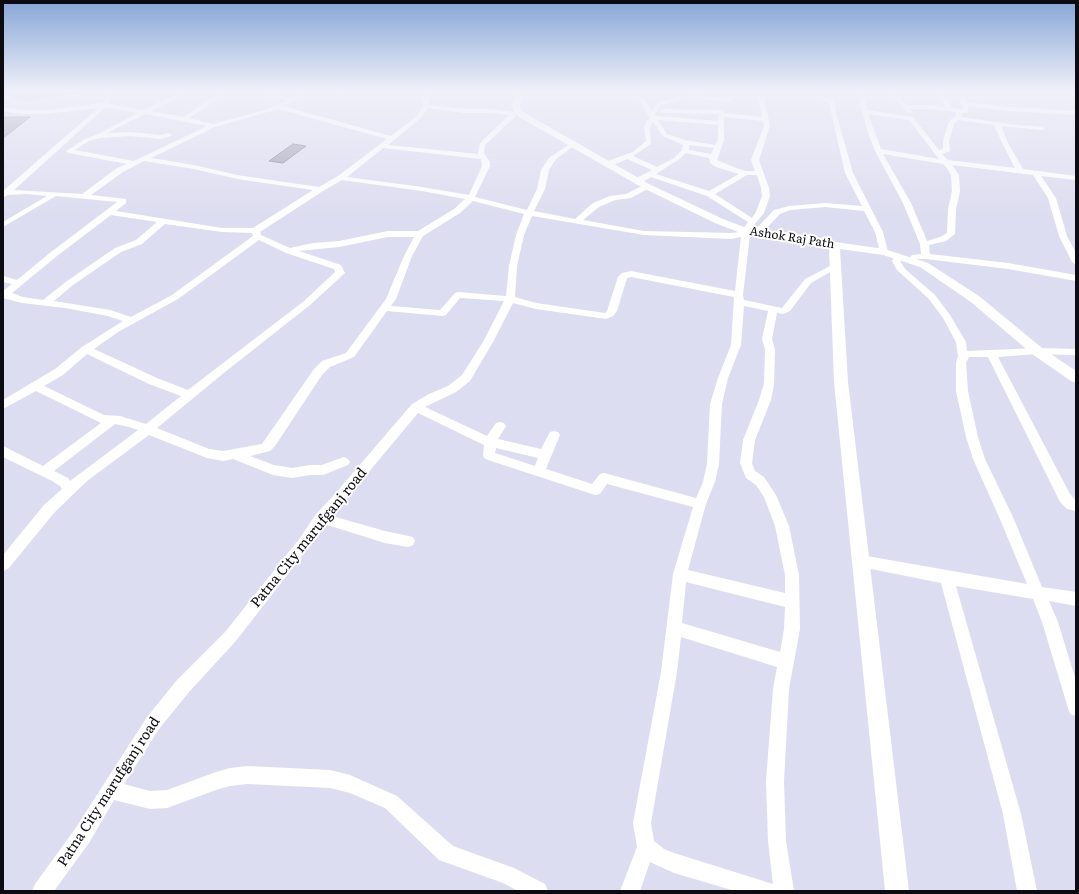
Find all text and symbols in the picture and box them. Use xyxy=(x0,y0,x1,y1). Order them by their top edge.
street label: Ashok Raj Path xyxy=(749,224,835,252)
street label: Patna City marufganj road xyxy=(247,465,371,611)
street label: Patna City marufganj road xyxy=(54,714,164,870)

